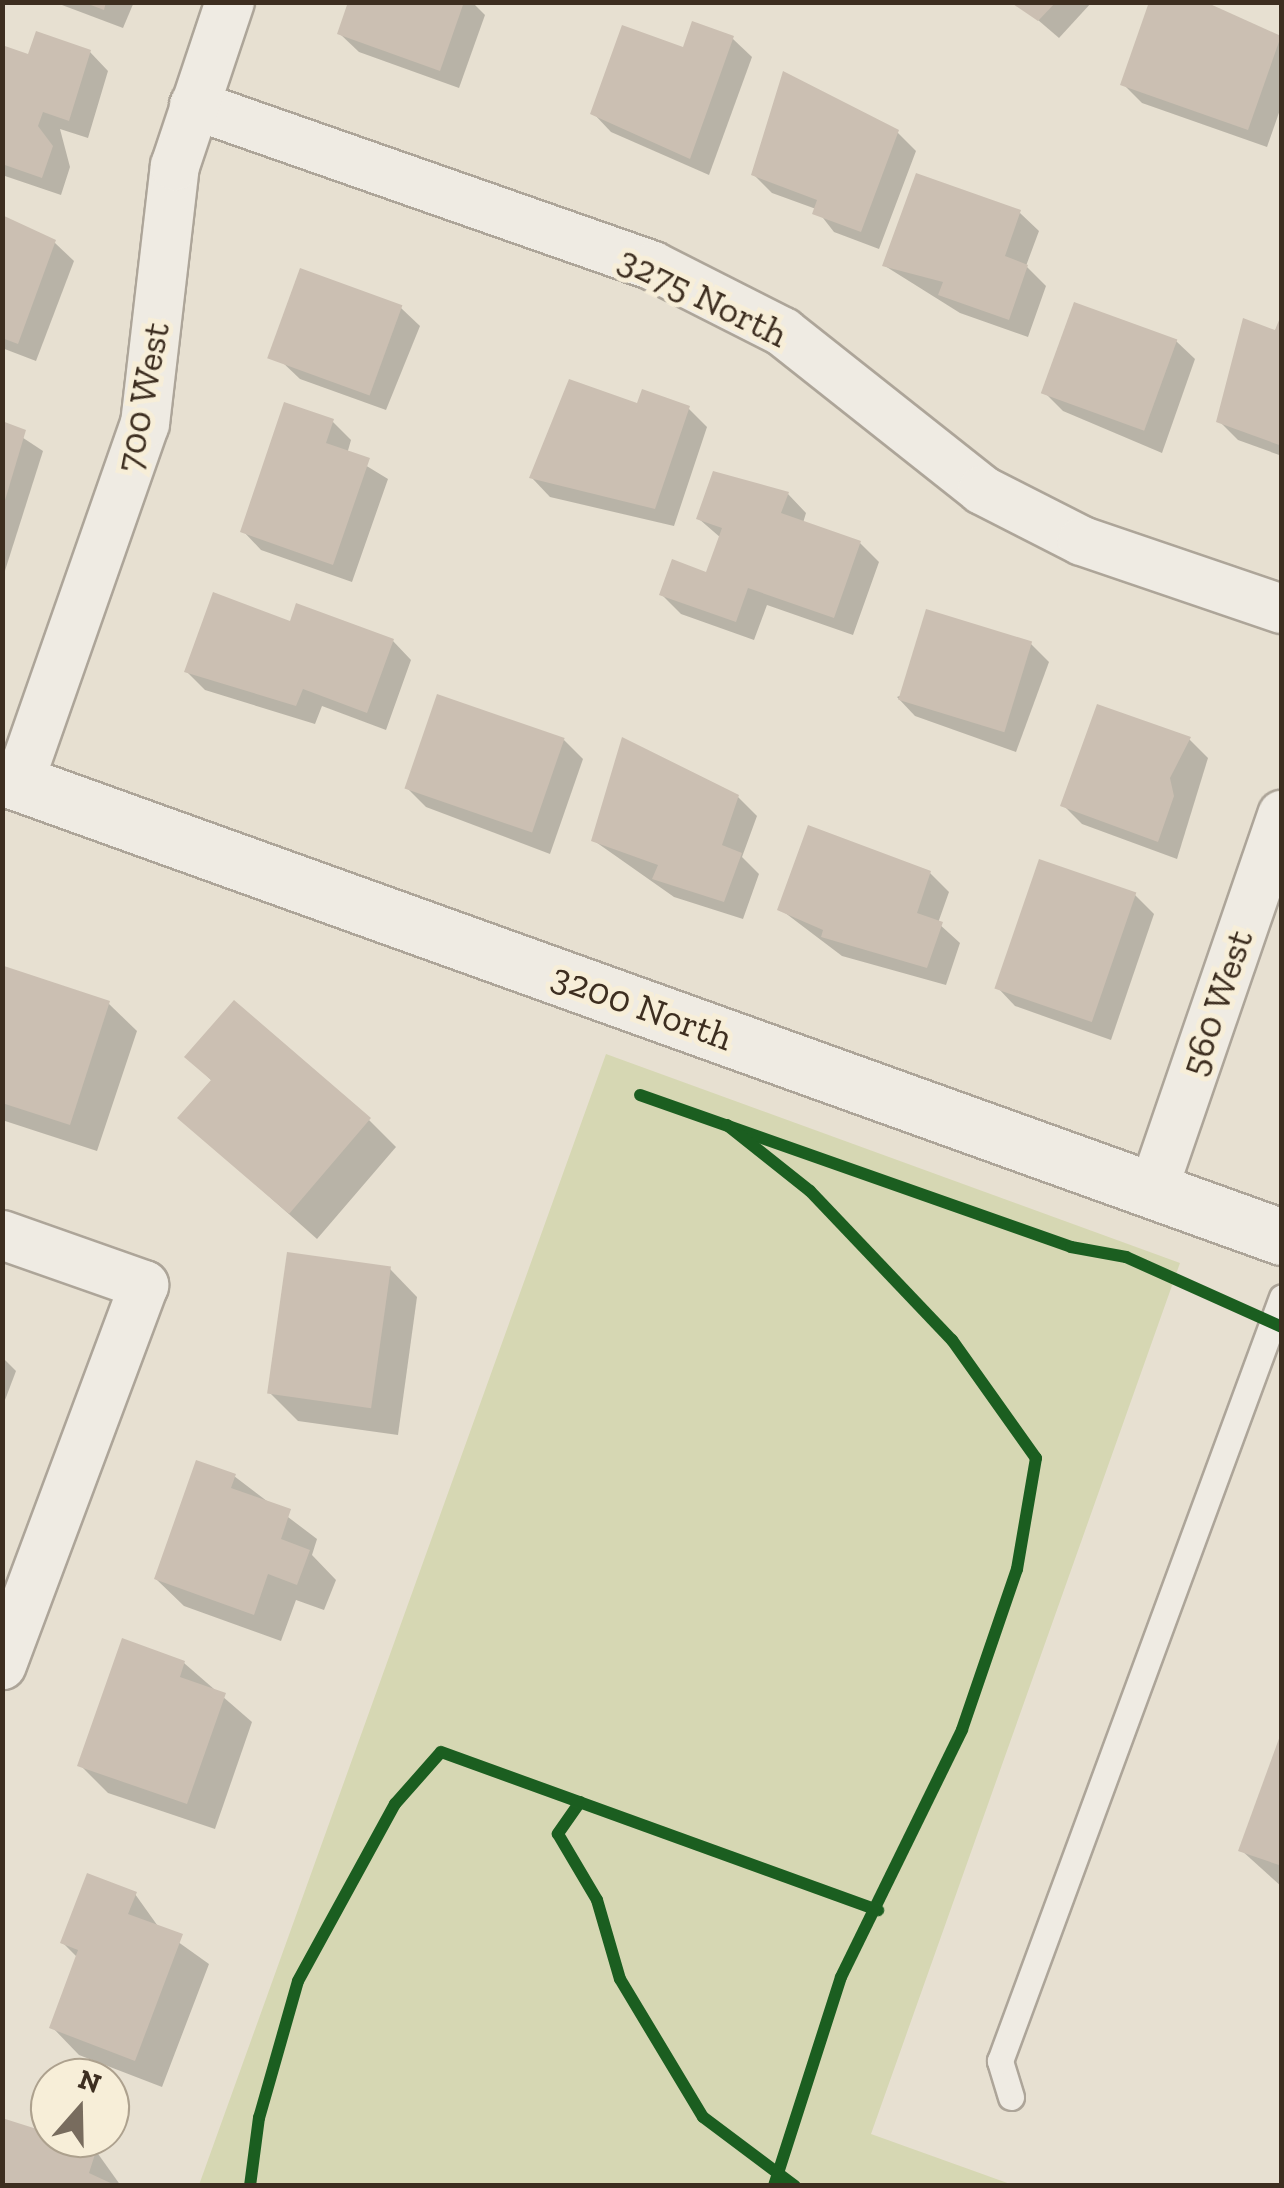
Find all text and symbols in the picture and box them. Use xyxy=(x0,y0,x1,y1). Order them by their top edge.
street label: 3275 North xyxy=(611,237,795,357)
street label: 700 West xyxy=(106,318,180,476)
street label: 560 West xyxy=(1171,923,1263,1083)
street label: 3200 North xyxy=(546,953,738,1061)
north arrow xyxy=(30,2058,130,2158)
text: N xyxy=(74,2062,105,2100)

